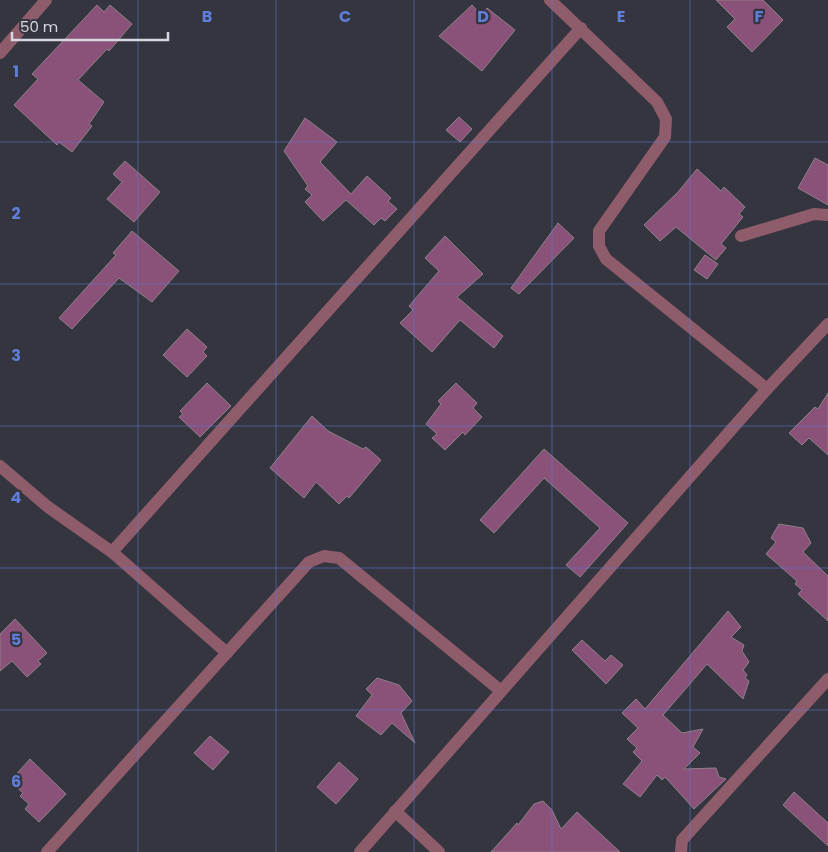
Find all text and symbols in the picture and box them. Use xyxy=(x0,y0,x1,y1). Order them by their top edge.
text: B xyxy=(202,5,212,28)
text: C xyxy=(339,5,351,28)
text: D xyxy=(477,5,489,28)
text: E xyxy=(617,5,625,28)
text: F xyxy=(755,5,764,28)
scale bar xyxy=(12,10,169,42)
text: 50 m xyxy=(20,16,58,37)
text: 1 xyxy=(13,60,19,83)
text: 2 xyxy=(11,202,21,225)
text: 3 xyxy=(11,344,21,367)
text: 4 xyxy=(11,486,22,509)
text: 5 xyxy=(11,628,21,651)
text: 6 xyxy=(11,770,21,793)

